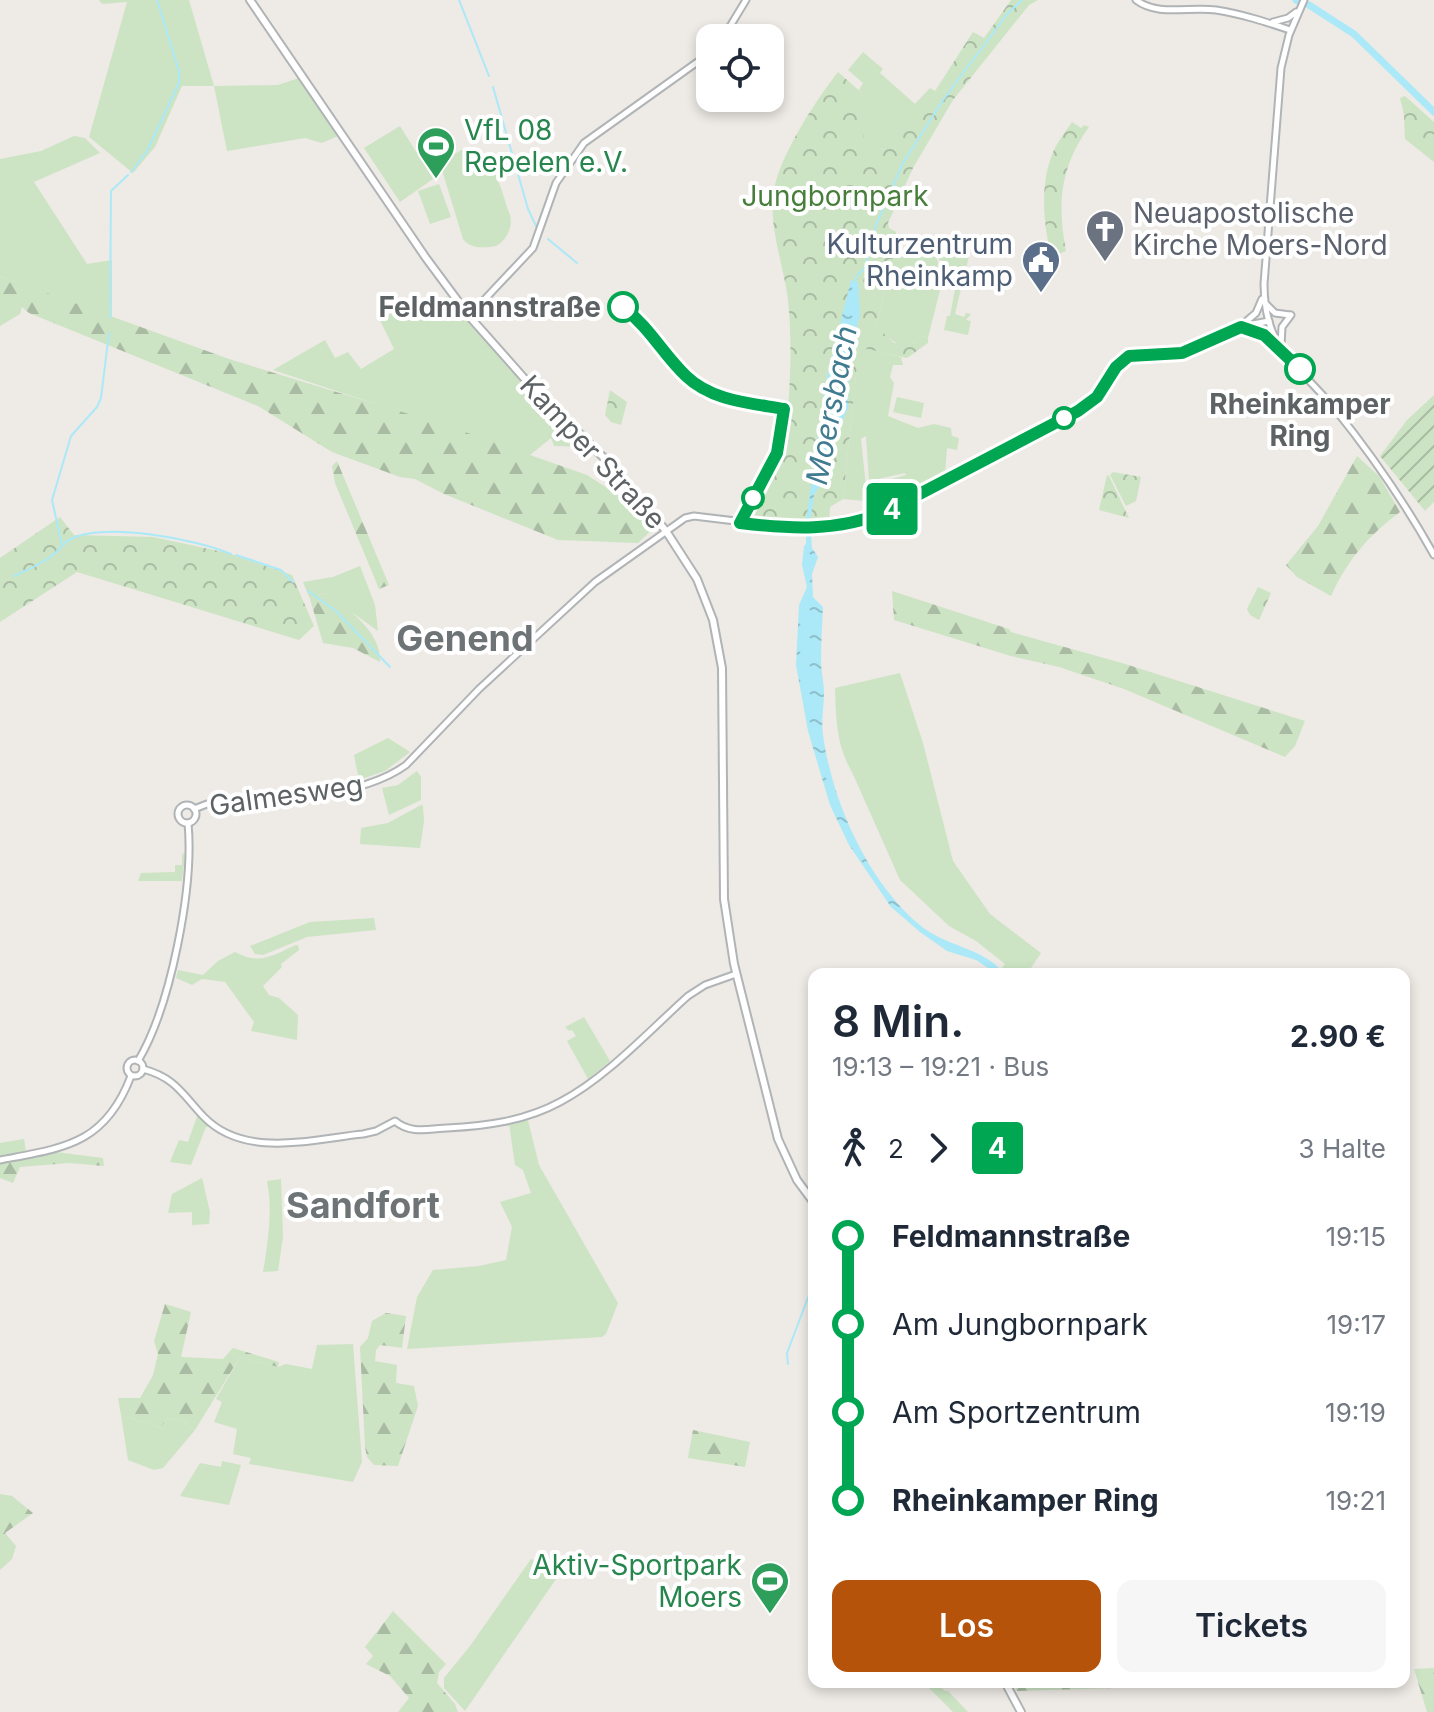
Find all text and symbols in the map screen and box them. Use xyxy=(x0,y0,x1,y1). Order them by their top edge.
map controls xyxy=(696,24,784,112)
button: locate xyxy=(696,24,784,112)
place label: VfL 08 Repelen e.V. xyxy=(464,113,628,179)
sports icon: VfL 08 Repelen e.V. xyxy=(415,125,457,180)
park label: Jungbornpark xyxy=(741,179,929,213)
place label: Neuapostolische Kirche Moers-Nord xyxy=(1133,196,1388,262)
church icon: Neuapostolische Kirche Moers-Nord xyxy=(1084,208,1126,263)
place label: Kulturzentrum Rheinkamp xyxy=(826,227,1013,293)
public building icon: Kulturzentrum Rheinkamp xyxy=(1020,239,1062,294)
place label: Feldmannstraße xyxy=(378,290,601,324)
marker: Feldmannstraße xyxy=(608,292,638,322)
water label: Moersbach xyxy=(798,322,864,488)
marker: Rheinkamper Ring xyxy=(1285,354,1315,384)
street label: Kamper Straße xyxy=(513,368,673,536)
place label: Rheinkamper Ring xyxy=(1209,387,1391,453)
unlabelled marker xyxy=(1053,407,1075,429)
line badge: 4 xyxy=(866,483,918,535)
unlabelled marker xyxy=(742,487,764,509)
text: 4 xyxy=(883,492,901,526)
district label: Genend xyxy=(396,616,534,660)
street label: Galmesweg xyxy=(207,767,365,823)
text: 8 Min. xyxy=(832,994,964,1048)
text: 2.90 € xyxy=(1290,1018,1386,1054)
text: 19:13 – 19:21 · Bus xyxy=(832,1051,1049,1082)
icon: walk xyxy=(832,1126,876,1170)
icon: forward xyxy=(916,1126,960,1170)
text: 4 xyxy=(988,1131,1007,1165)
text: 2 xyxy=(888,1133,904,1164)
text: 3 Halte xyxy=(1299,1133,1386,1164)
district label: Sandfort xyxy=(286,1183,440,1227)
text: Feldmannstraße xyxy=(892,1218,1130,1254)
text: 19:15 xyxy=(1325,1221,1386,1252)
text: Am Jungbornpark xyxy=(892,1306,1148,1342)
text: 19:17 xyxy=(1327,1309,1386,1340)
text: Am Sportzentrum xyxy=(892,1394,1141,1430)
text: 19:19 xyxy=(1325,1397,1386,1428)
text: Rheinkamper Ring xyxy=(892,1482,1159,1518)
text: 19:21 xyxy=(1325,1485,1386,1516)
place label: Aktiv-Sportpark Moers xyxy=(532,1548,742,1614)
sports icon: Aktiv-Sportpark Moers xyxy=(749,1560,791,1615)
button: Los xyxy=(832,1580,1101,1672)
button: Tickets xyxy=(1117,1580,1386,1672)

